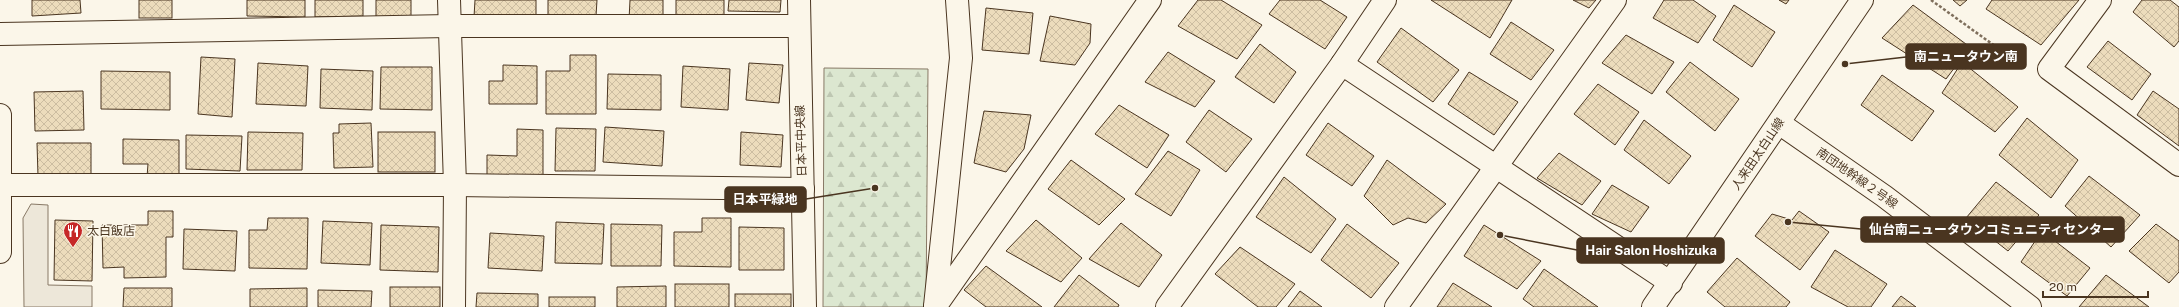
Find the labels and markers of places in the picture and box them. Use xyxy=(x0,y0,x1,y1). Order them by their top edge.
callout: 南ニュータウン南 xyxy=(1906,44,2026,69)
callout: 日本平緑地 xyxy=(725,187,806,212)
callout: 仙台南ニュータウンコミュニティセンター xyxy=(1861,217,2124,242)
restaurant icon: 太白飯店 xyxy=(62,220,84,248)
place label: 太白飯店 xyxy=(87,224,135,238)
callout: Hair Salon Hoshizuka xyxy=(1577,238,1724,263)

